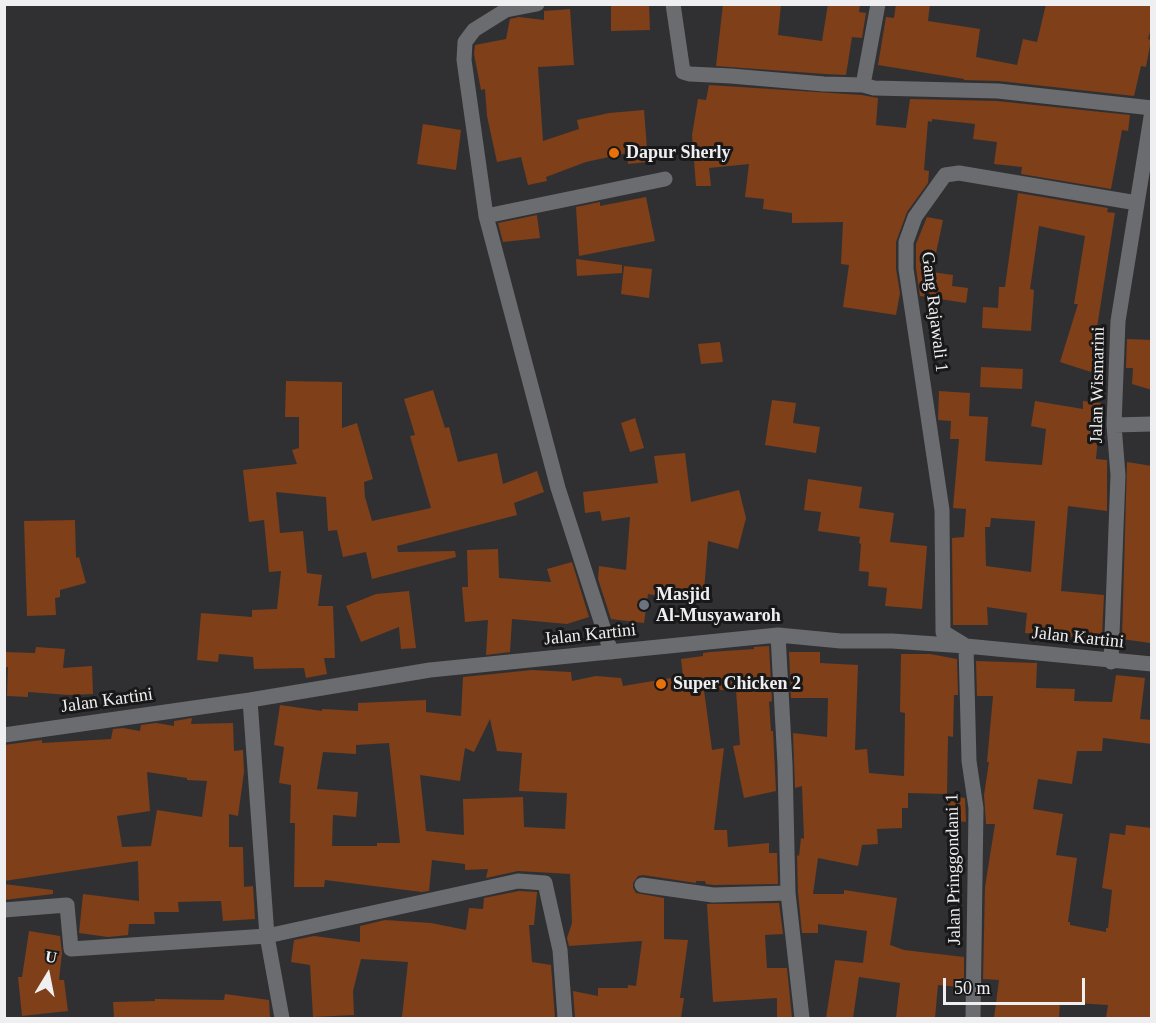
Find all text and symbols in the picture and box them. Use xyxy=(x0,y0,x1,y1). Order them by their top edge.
place label: Dapur Sherly xyxy=(626,142,731,164)
marker: Dapur Sherly xyxy=(607,146,621,160)
street label: Gang Rajawali 1 xyxy=(916,251,952,373)
street label: Jalan Wismarini xyxy=(1086,326,1110,444)
place label: Masjid Al-Musyawaroh xyxy=(656,584,781,626)
marker: Masjid Al-Musyawaroh xyxy=(637,598,651,612)
street label: Jalan Kartini xyxy=(543,619,637,651)
street label: Jalan Kartini xyxy=(1031,622,1125,654)
place label: Super Chicken 2 xyxy=(673,673,801,695)
marker: Super Chicken 2 xyxy=(654,677,668,691)
street label: Jalan Kartini xyxy=(60,684,154,718)
street label: Jalan Pringgondani 1 xyxy=(942,793,966,945)
north arrow xyxy=(18,945,78,1005)
text: U xyxy=(44,947,58,966)
scale bar xyxy=(946,966,1088,1004)
text: 50 m xyxy=(954,978,991,998)

